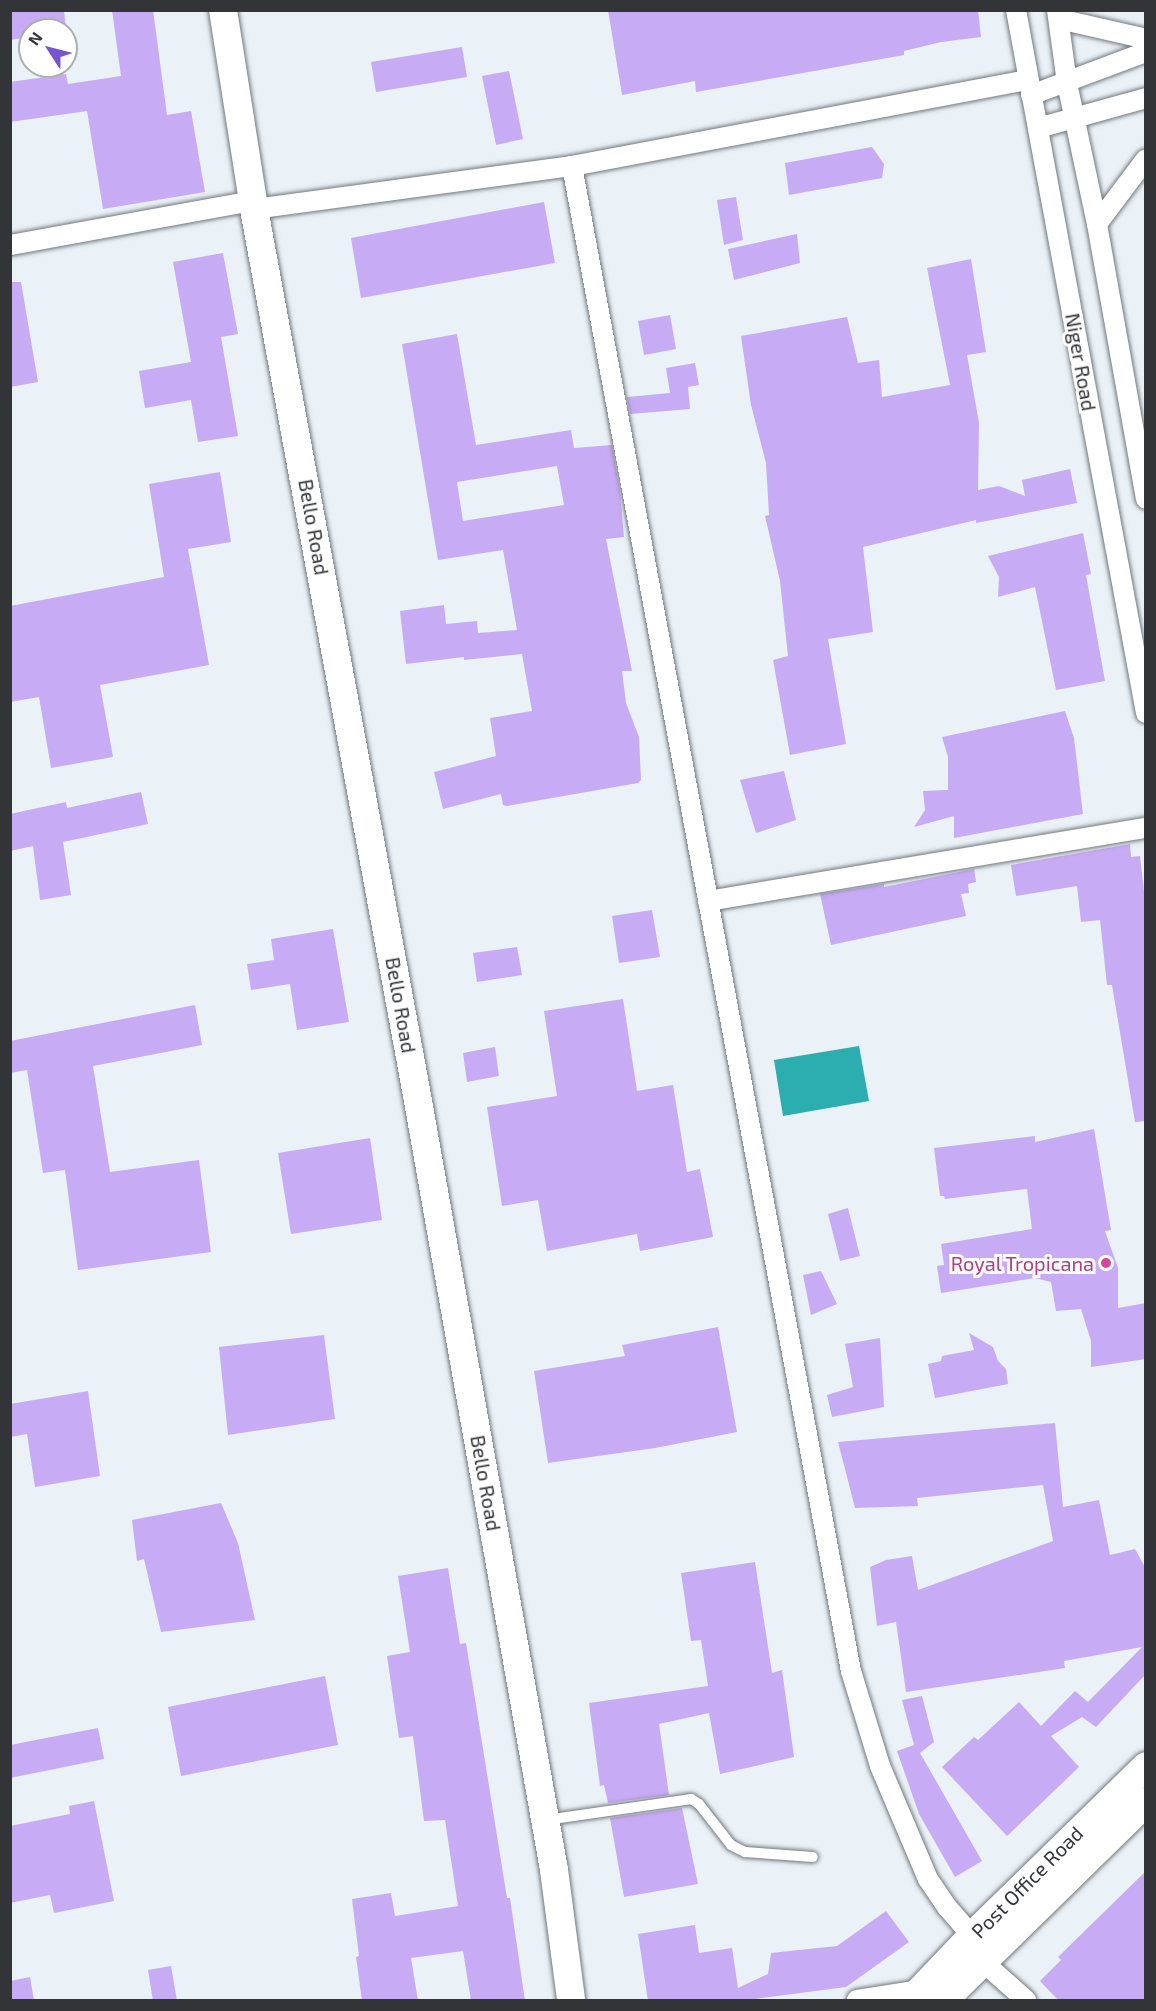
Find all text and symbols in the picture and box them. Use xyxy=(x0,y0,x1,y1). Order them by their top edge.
north arrow xyxy=(18,18,78,78)
text: N xyxy=(24,28,46,49)
street label: Niger Road xyxy=(1061,311,1101,413)
street label: Bello Road xyxy=(294,477,334,577)
street label: Bello Road xyxy=(381,955,421,1055)
place label: Royal Tropicana xyxy=(950,1251,1094,1275)
marker: Royal Tropicana xyxy=(1099,1256,1113,1270)
street label: Bello Road xyxy=(466,1433,506,1533)
street label: Post Office Road xyxy=(966,1821,1088,1943)

